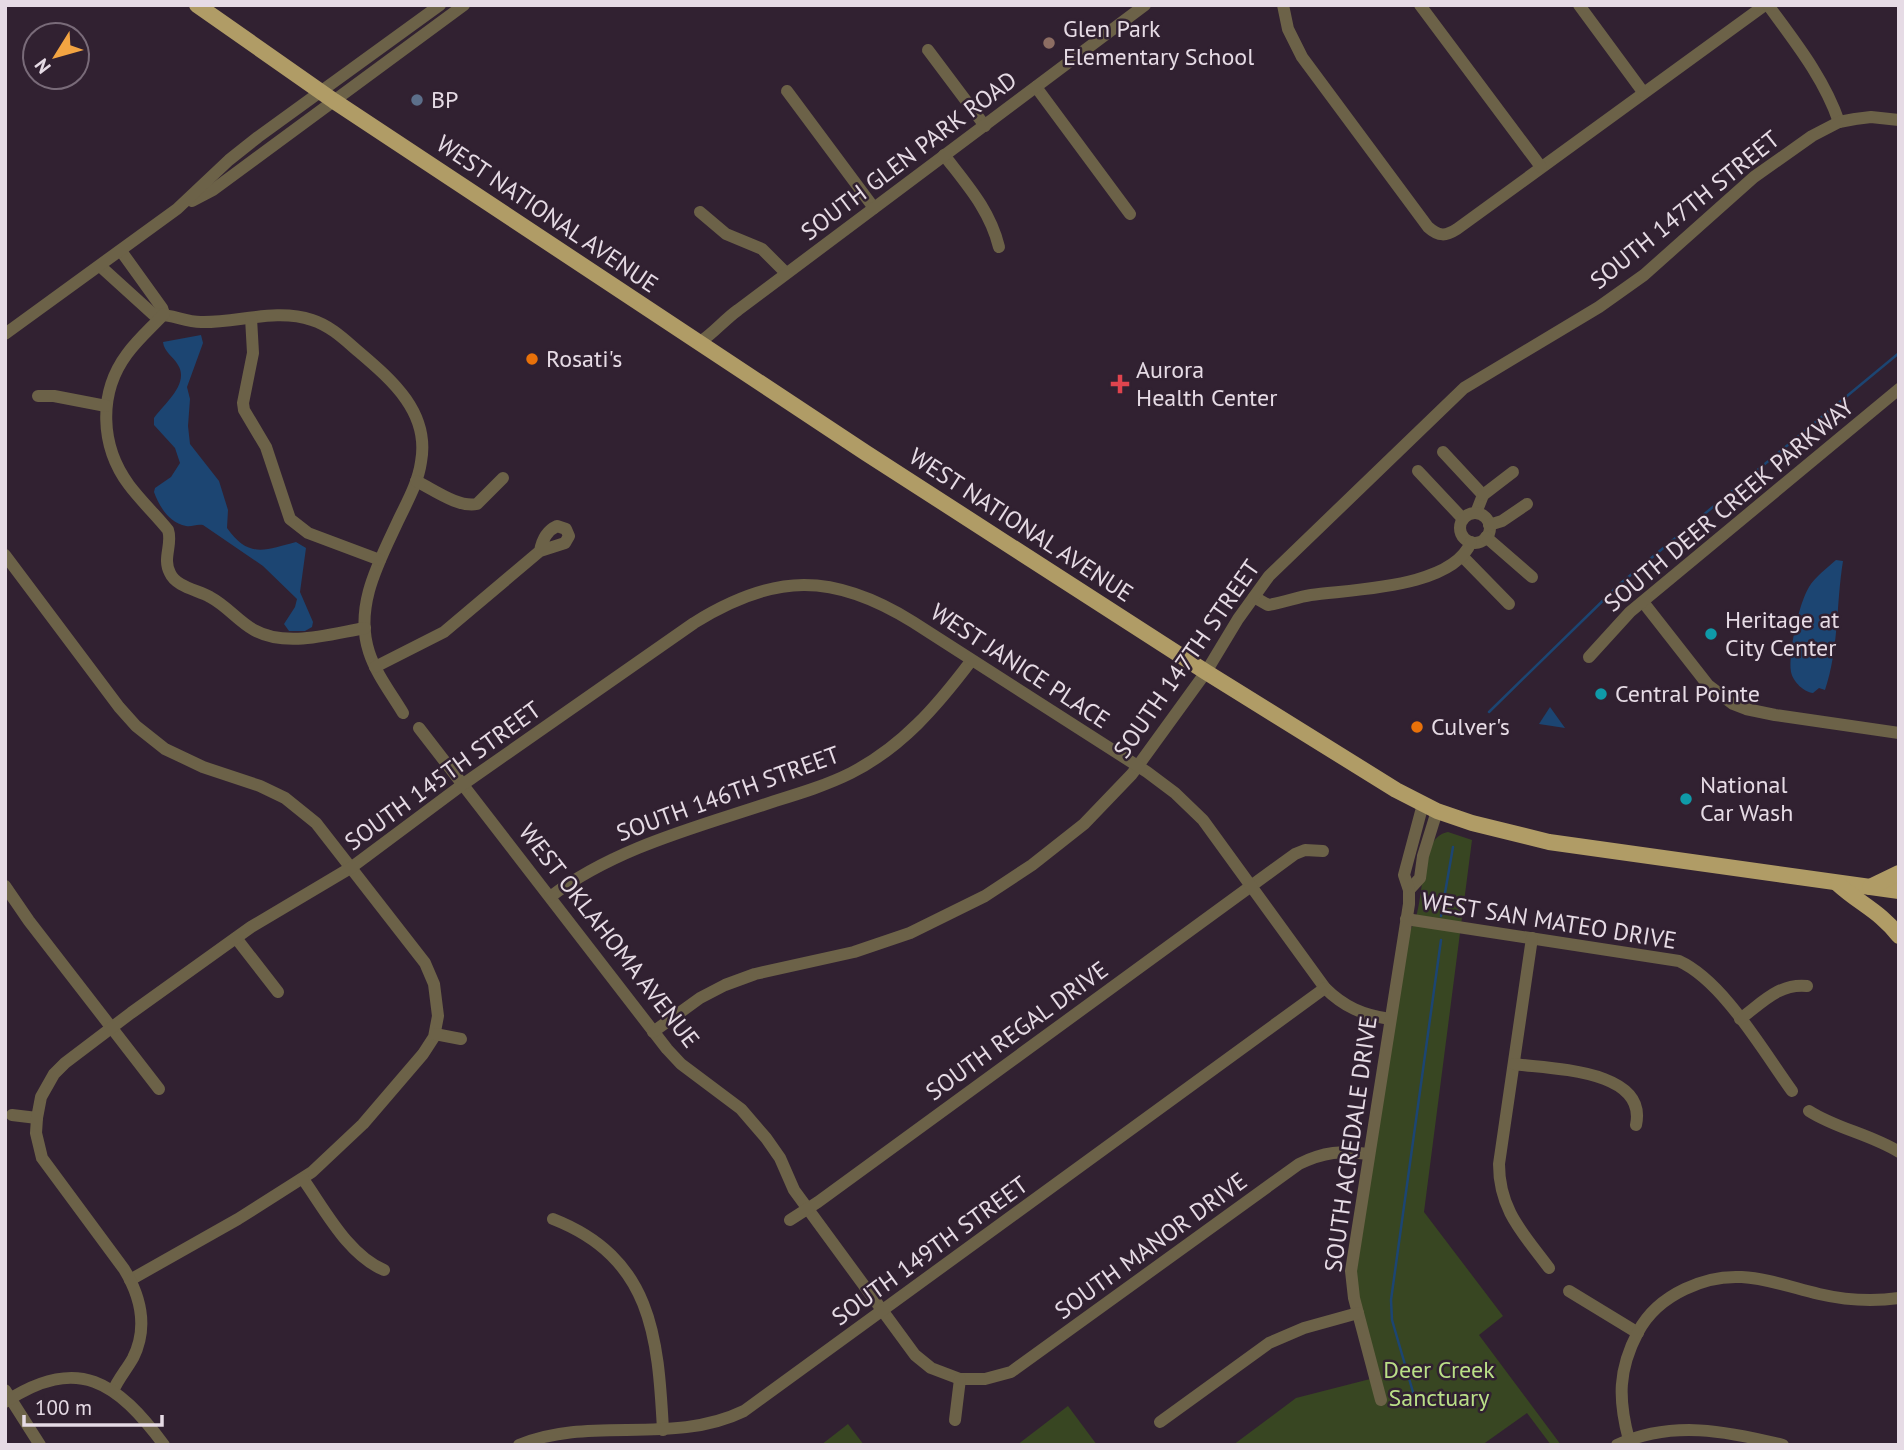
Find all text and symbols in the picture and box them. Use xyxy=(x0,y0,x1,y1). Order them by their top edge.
place label: Glen Park Elementary School xyxy=(1063,13,1254,72)
north arrow xyxy=(21,21,91,91)
marker: Glen Park Elementary School xyxy=(1041,35,1057,51)
text: N xyxy=(29,54,56,78)
street label: SOUTH GLEN PARK ROAD xyxy=(795,64,1023,247)
place label: BP xyxy=(431,84,458,115)
marker: BP xyxy=(409,92,425,108)
street label: SOUTH 147TH STREET xyxy=(1584,124,1786,296)
street label: WEST NATIONAL AVENUE xyxy=(430,128,664,299)
place label: Rosati's xyxy=(546,343,622,374)
marker: Rosati's xyxy=(524,351,540,367)
place label: Aurora Health Center xyxy=(1136,354,1277,413)
marker: Aurora Health Center xyxy=(1110,374,1130,394)
street label: SOUTH DEER CREEK PARKWAY xyxy=(1597,391,1860,618)
street label: WEST NATIONAL AVENUE xyxy=(903,441,1139,609)
street label: SOUTH 147TH STREET xyxy=(1106,554,1267,764)
street label: WEST JANICE PLACE xyxy=(925,596,1116,735)
place label: Heritage at City Center xyxy=(1725,604,1839,663)
marker: Heritage at City Center xyxy=(1703,626,1719,642)
place label: Central Pointe xyxy=(1615,678,1760,709)
marker: Central Pointe xyxy=(1593,686,1609,702)
street label: SOUTH 145TH STREET xyxy=(338,694,547,857)
place label: Culver's xyxy=(1431,711,1510,742)
marker: Culver's xyxy=(1409,719,1425,735)
street label: SOUTH 146TH STREET xyxy=(612,739,844,848)
place label: National Car Wash xyxy=(1700,769,1793,828)
marker: National Car Wash xyxy=(1678,791,1694,807)
street label: WEST OKLAHOMA AVENUE xyxy=(512,817,707,1054)
street label: WEST SAN MATEO DRIVE xyxy=(1419,885,1679,956)
street label: SOUTH REGAL DRIVE xyxy=(919,954,1114,1107)
street label: SOUTH ACREDALE DRIVE xyxy=(1317,1014,1384,1274)
street label: SOUTH MANOR DRIVE xyxy=(1048,1165,1253,1326)
street label: SOUTH 149TH STREET xyxy=(825,1169,1034,1332)
park label: Deer Creek Sanctuary xyxy=(1383,1354,1495,1413)
scale bar xyxy=(24,1384,163,1428)
text: 100 m xyxy=(35,1394,92,1421)

